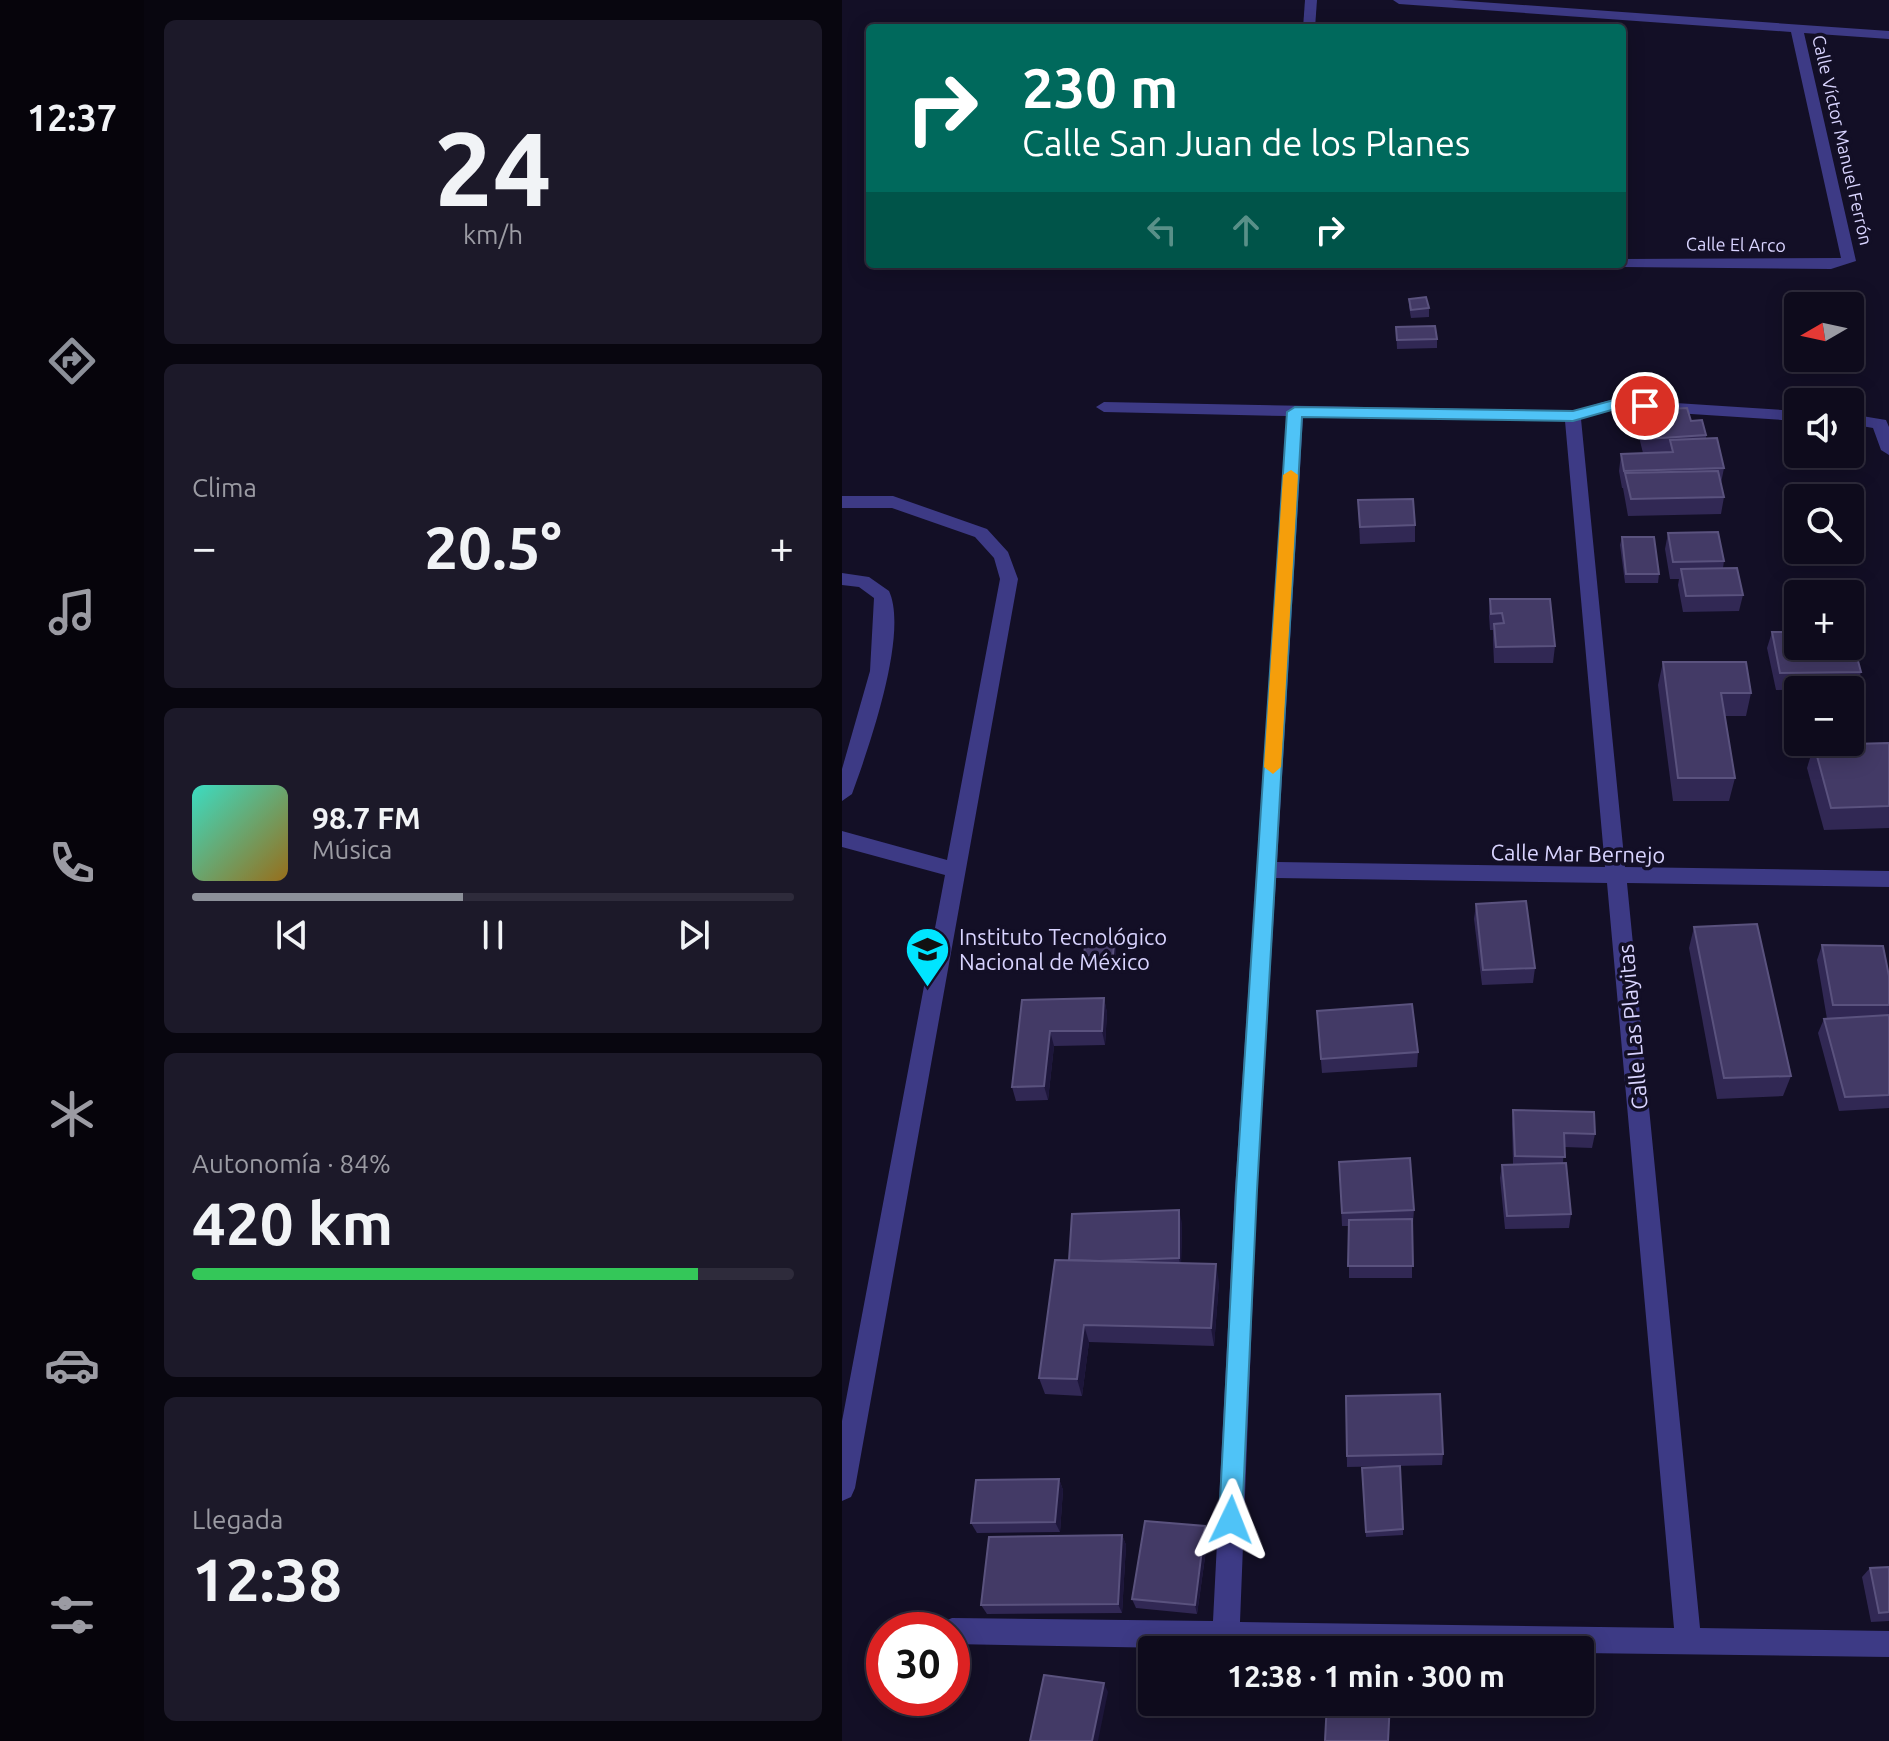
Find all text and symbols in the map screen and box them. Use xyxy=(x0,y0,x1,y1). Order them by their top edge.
street label: Calle Víctor Manuel Ferrón xyxy=(1809,33,1877,247)
icon: right xyxy=(890,56,994,160)
text: 230 m xyxy=(1022,56,1178,119)
text: 12:37 xyxy=(27,97,117,138)
text: 24 xyxy=(434,109,552,226)
text: Calle San Juan de los Planes xyxy=(1022,122,1471,163)
icon: left xyxy=(1140,208,1184,252)
icon: ahead xyxy=(1224,208,1268,252)
icon: right xyxy=(1308,208,1352,252)
text: km/h xyxy=(463,220,523,249)
street label: Calle El Arco xyxy=(1686,233,1786,255)
north arrow xyxy=(1784,292,1864,372)
map controls xyxy=(1784,292,1864,756)
icon: directions xyxy=(44,333,100,389)
pin xyxy=(1611,372,1679,440)
icon: arrive xyxy=(1623,384,1667,428)
button: sound xyxy=(1784,388,1864,468)
text: Clima xyxy=(192,473,257,502)
button: search xyxy=(1784,484,1864,564)
text: 20.5° xyxy=(424,513,562,580)
text: − xyxy=(192,522,217,571)
text: + xyxy=(769,522,794,571)
button: + xyxy=(1784,580,1864,660)
icon: music xyxy=(44,584,100,640)
button: − xyxy=(1784,676,1864,756)
text: 98.7 FM xyxy=(312,801,421,835)
icon: phone xyxy=(44,835,100,891)
text: Música xyxy=(312,835,392,864)
street label: Calle Mar Bernejo xyxy=(1490,839,1666,867)
icon: previous xyxy=(270,913,314,957)
icon: pause xyxy=(471,913,515,957)
icon: next xyxy=(672,913,716,957)
place label: Instituto Tecnológico Nacional de México xyxy=(959,924,1167,974)
school or university icon: Instituto Tecnológico Nacional de México xyxy=(904,925,952,988)
street label: Calle Las Playitas xyxy=(1612,943,1652,1111)
icon: climate xyxy=(44,1086,100,1142)
text: Autonomía · 84% xyxy=(192,1149,391,1178)
text: 420 km xyxy=(192,1189,393,1256)
icon: car xyxy=(44,1337,100,1393)
position arrow xyxy=(1189,1478,1273,1562)
text: Llegada xyxy=(192,1505,283,1534)
text: 12:38 xyxy=(192,1545,342,1612)
icon: filters xyxy=(44,1587,100,1643)
speed limit sign: 30 xyxy=(866,1612,970,1716)
text: 12:38 · 1 min · 300 m xyxy=(1227,1659,1505,1693)

